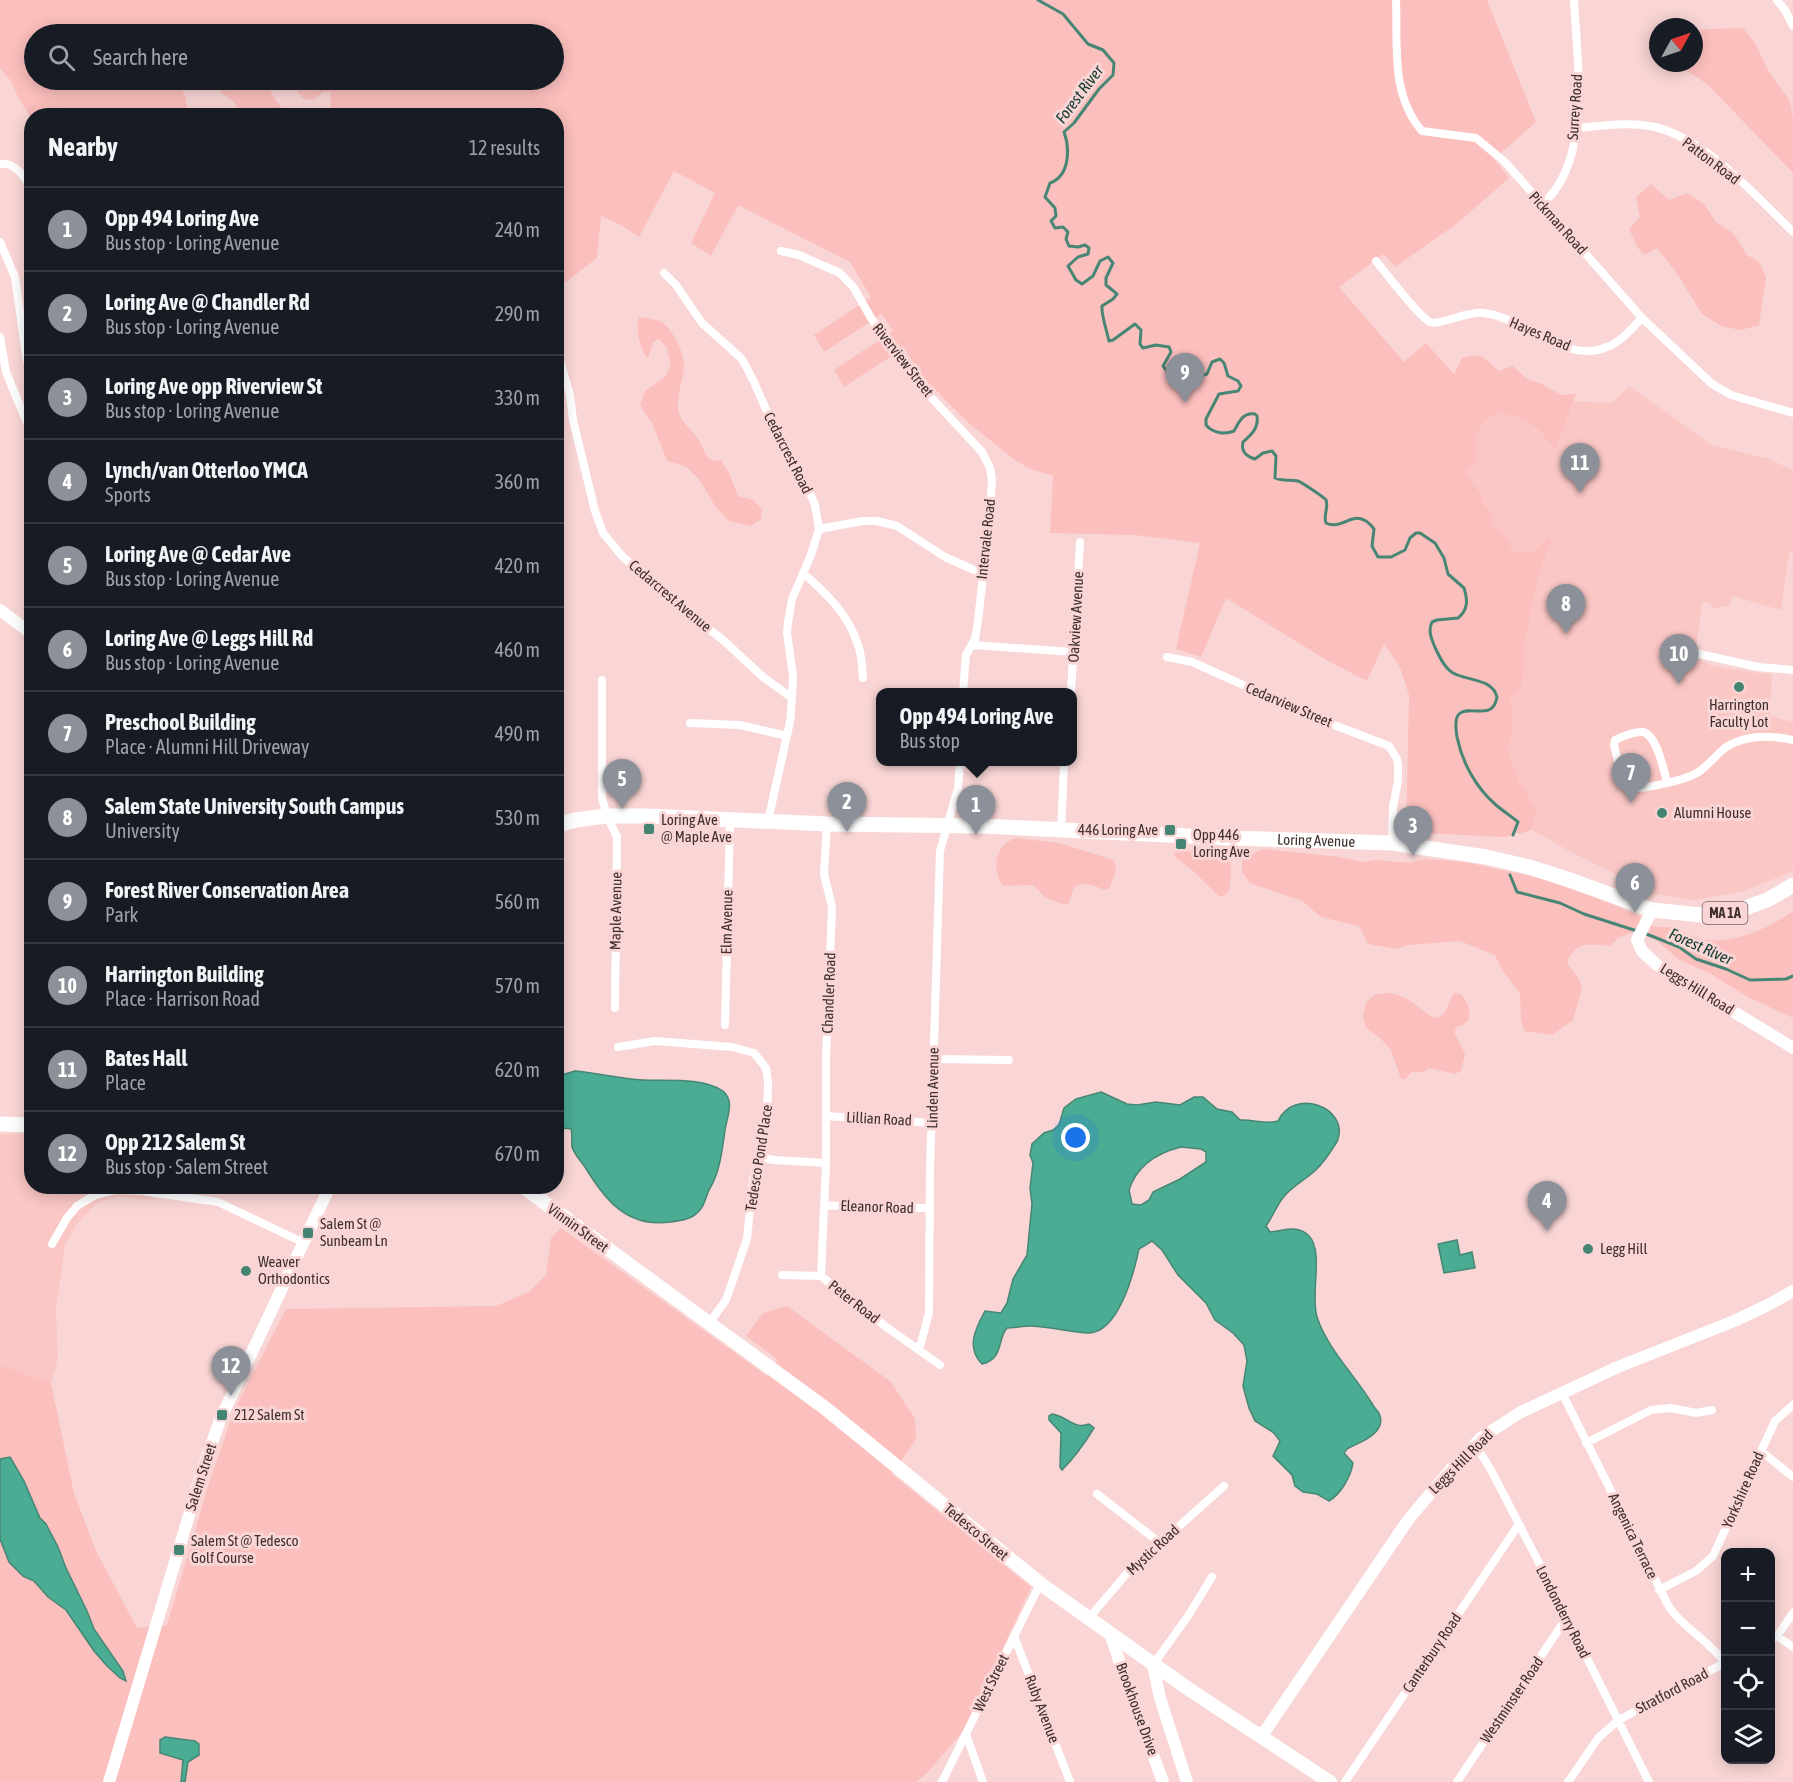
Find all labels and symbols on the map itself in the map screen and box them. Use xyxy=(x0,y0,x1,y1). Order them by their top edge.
north arrow xyxy=(1649,18,1703,72)
water label: Forest River xyxy=(1051,61,1107,126)
street label: Surrey Road xyxy=(1564,73,1585,140)
street label: Patton Road xyxy=(1679,133,1743,188)
street label: Pickman Road xyxy=(1526,188,1591,257)
street label: Hayes Road xyxy=(1507,313,1573,354)
street label: Riverview Street xyxy=(869,320,937,400)
pin: 9 xyxy=(1166,354,1204,403)
street label: Cedarcrest Road xyxy=(761,409,816,496)
pin: 11 xyxy=(1560,444,1600,493)
street label: Intervale Road xyxy=(973,498,998,580)
street label: Cedarcrest Avenue xyxy=(626,556,715,635)
street label: Oakview Avenue xyxy=(1065,571,1086,663)
pin: 8 xyxy=(1546,584,1586,634)
pin: 10 xyxy=(1660,634,1698,684)
street label: Cedarview Street xyxy=(1243,679,1335,730)
marker: Harrington Faculty Lot xyxy=(1732,680,1746,694)
place label: Harrington Faculty Lot xyxy=(1709,696,1769,730)
pin: 7 xyxy=(1612,754,1650,803)
pin: 5 xyxy=(602,760,642,809)
pin: 2 xyxy=(828,782,866,832)
pin: 1 xyxy=(956,786,996,835)
place label: Alumni House xyxy=(1674,804,1751,821)
pin: 3 xyxy=(1394,806,1432,856)
marker: Alumni House xyxy=(1655,806,1669,820)
place label: Loring Ave @ Maple Ave xyxy=(661,811,732,845)
place label: 446 Loring Ave xyxy=(1078,821,1158,838)
marker: Loring Ave @ Maple Ave xyxy=(642,822,656,836)
marker: 446 Loring Ave xyxy=(1163,823,1177,837)
place label: Opp 446 Loring Ave xyxy=(1193,826,1250,860)
street label: Loring Avenue xyxy=(1277,831,1356,850)
marker: Opp 446 Loring Ave xyxy=(1174,837,1188,851)
pin: 6 xyxy=(1616,864,1654,913)
street label: Maple Avenue xyxy=(606,871,625,950)
street label: Elm Avenue xyxy=(717,889,736,955)
road number: MA 1A xyxy=(1702,902,1748,924)
water label: Forest River xyxy=(1666,924,1737,969)
street label: Chandler Road xyxy=(819,952,838,1034)
street label: Leggs Hill Road xyxy=(1657,959,1737,1018)
street label: Linden Avenue xyxy=(923,1047,942,1129)
street label: Tedesco Pond Place xyxy=(742,1103,775,1212)
street label: Lillian Road xyxy=(846,1108,912,1129)
your location xyxy=(1061,1123,1090,1152)
pin: 4 xyxy=(1528,1182,1566,1231)
street label: Eleanor Road xyxy=(840,1197,914,1216)
street label: Vinnin Street xyxy=(545,1200,612,1255)
place label: Salem St @ Sunbeam Ln xyxy=(320,1215,388,1249)
marker: Salem St @ Sunbeam Ln xyxy=(301,1226,315,1240)
place label: Legg Hill xyxy=(1600,1240,1647,1257)
marker: Legg Hill xyxy=(1581,1242,1595,1256)
place label: Weaver Orthodontics xyxy=(258,1253,330,1287)
marker: Weaver Orthodontics xyxy=(239,1264,253,1278)
street label: Peter Road xyxy=(825,1276,883,1327)
pin: 12 xyxy=(212,1346,250,1396)
place label: 212 Salem St xyxy=(234,1406,305,1423)
marker: 212 Salem St xyxy=(215,1408,229,1422)
street label: Leggs Hill Road xyxy=(1425,1426,1496,1497)
street label: Salem Street xyxy=(182,1441,219,1513)
street label: Yorkshire Road xyxy=(1718,1449,1767,1531)
street label: Angenica Terrace xyxy=(1605,1490,1662,1582)
street label: Tedesco Street xyxy=(941,1500,1012,1564)
street label: Mystic Road xyxy=(1123,1521,1182,1578)
place label: Salem St @ Tedesco Golf Course xyxy=(191,1532,298,1566)
marker: Salem St @ Tedesco Golf Course xyxy=(172,1543,186,1557)
street label: Londonderry Road xyxy=(1533,1563,1594,1661)
street label: Canterbury Road xyxy=(1399,1610,1464,1696)
street label: West Street xyxy=(969,1651,1012,1714)
street label: Westminster Road xyxy=(1477,1654,1547,1746)
street label: Brookhouse Drive xyxy=(1113,1660,1162,1758)
street label: Stratford Road xyxy=(1633,1664,1711,1717)
street label: Ruby Avenue xyxy=(1022,1672,1063,1745)

